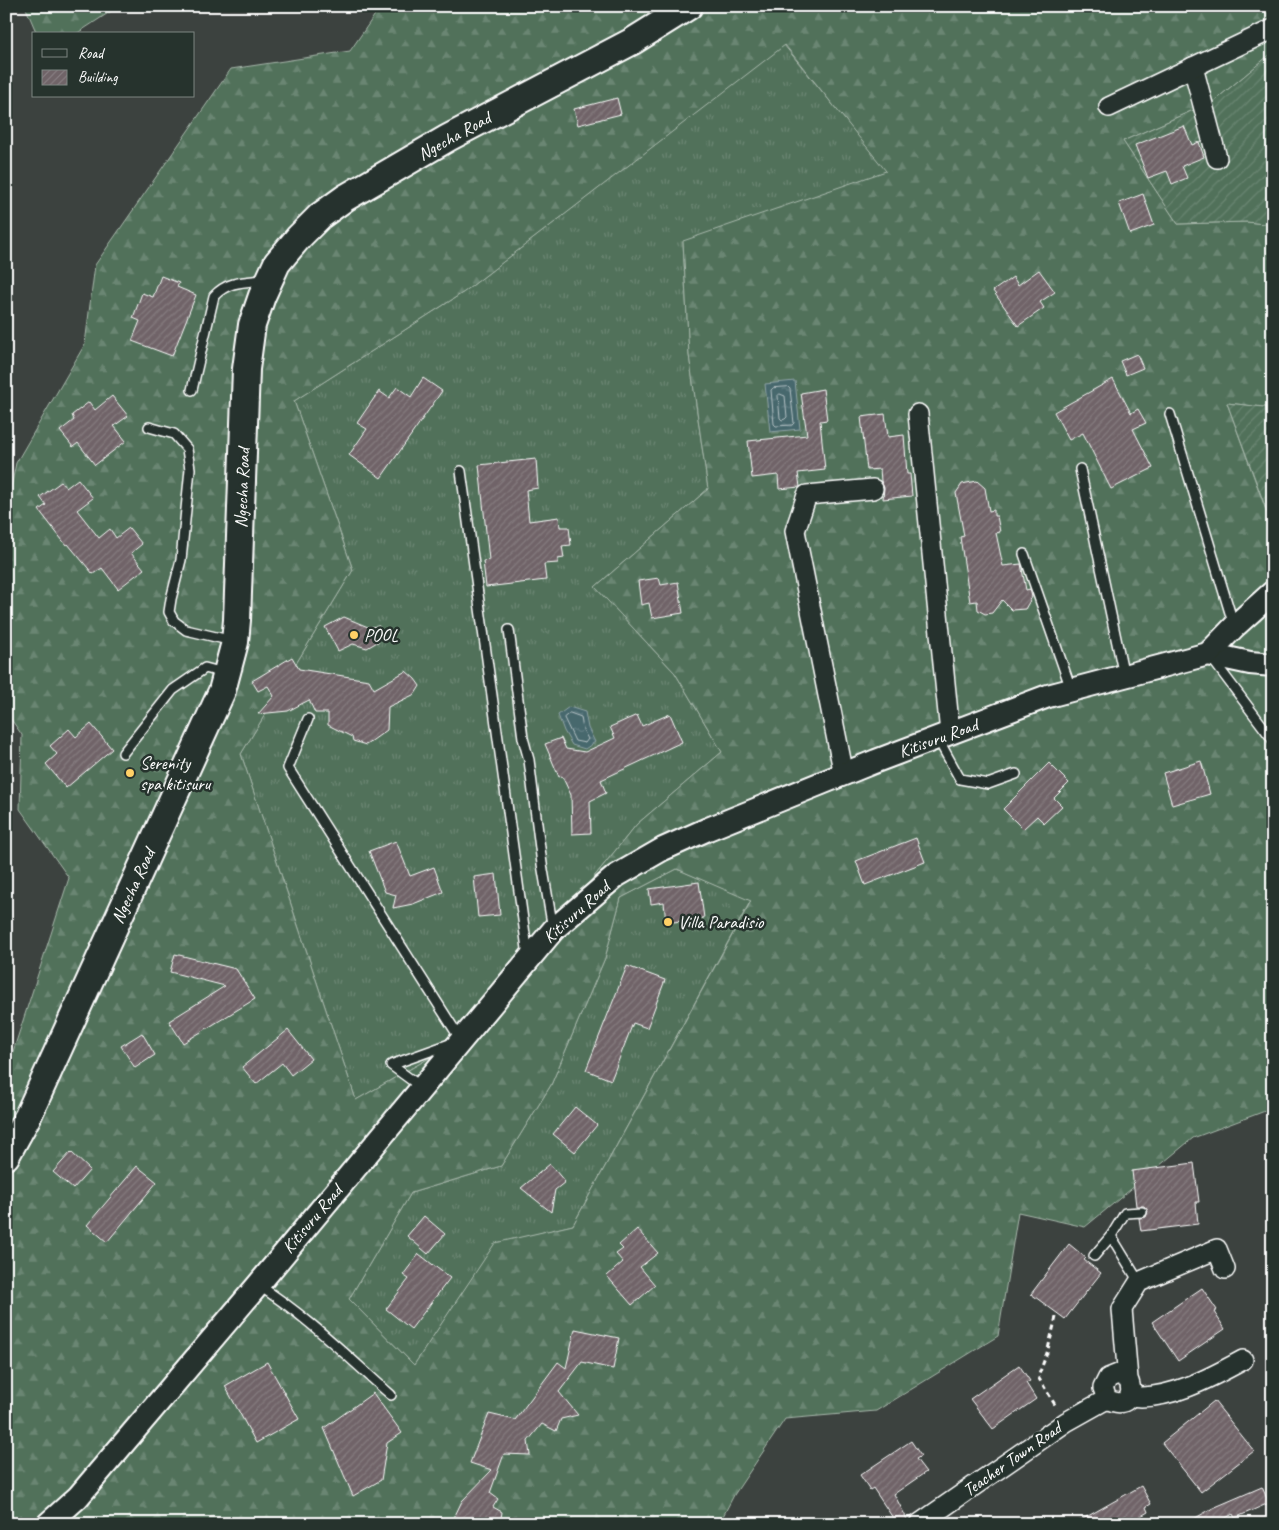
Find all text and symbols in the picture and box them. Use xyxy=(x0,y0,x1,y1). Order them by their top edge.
legend xyxy=(32,32,195,98)
text: Road xyxy=(78,44,105,63)
text: Building xyxy=(78,68,118,87)
street label: Ngecha Road xyxy=(414,106,497,165)
street label: Ngecha Road xyxy=(230,445,254,528)
place label: POOL xyxy=(364,624,398,646)
marker: POOL xyxy=(348,629,360,641)
street label: Kitisuru Road xyxy=(896,713,983,762)
place label: Serenity spa kitisuru xyxy=(140,752,212,795)
marker: Serenity spa kitisuru xyxy=(124,767,136,779)
street label: Ngecha Road xyxy=(106,842,161,927)
street label: Kitisuru Road xyxy=(538,874,616,948)
place label: Villa Paradisio xyxy=(678,911,765,933)
marker: Villa Paradisio xyxy=(662,916,674,928)
street label: Kitisuru Road xyxy=(277,1178,349,1258)
street label: Teacher Town Road xyxy=(958,1415,1068,1501)

